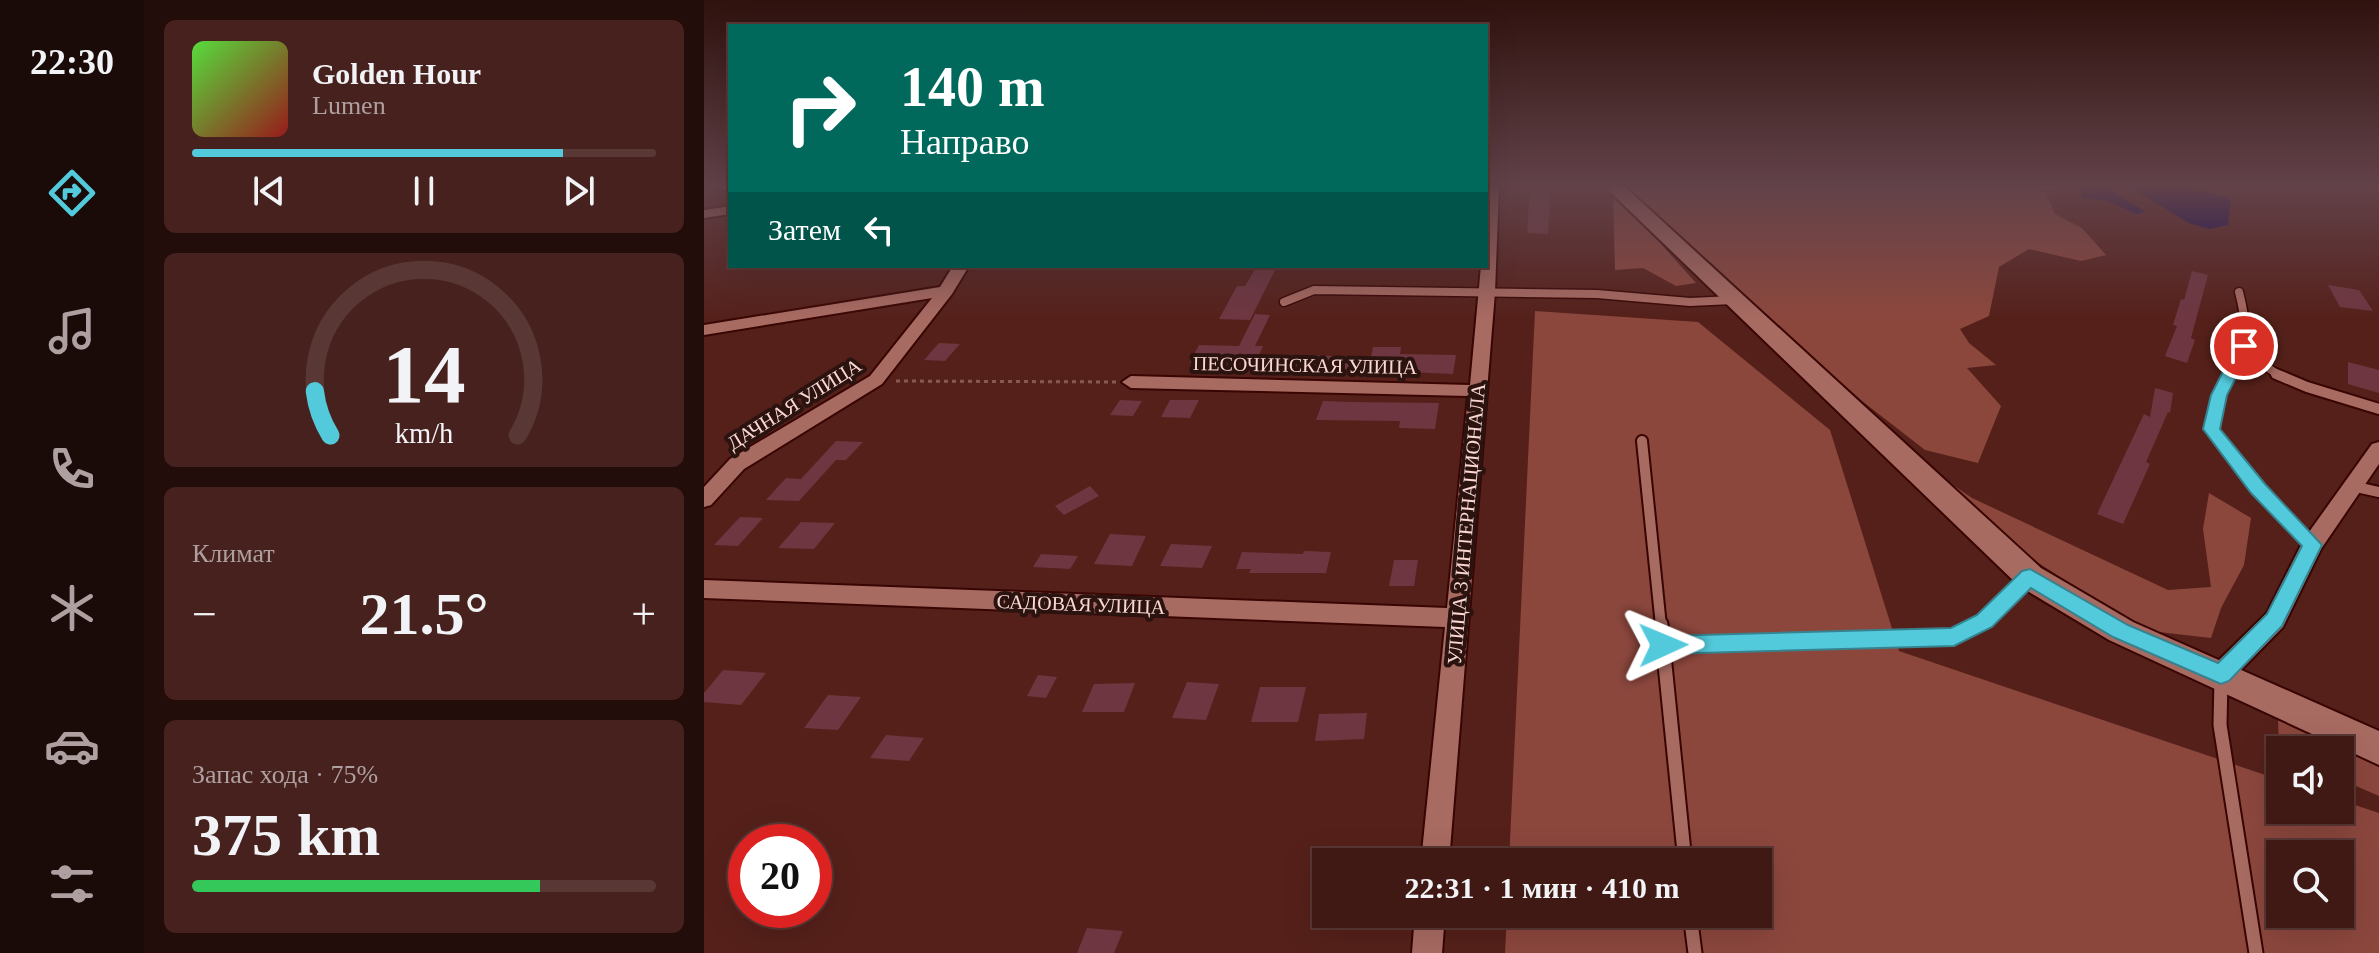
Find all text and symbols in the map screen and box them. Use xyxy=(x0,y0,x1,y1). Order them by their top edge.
text: 22:30 xyxy=(30,42,114,82)
icon: right xyxy=(768,56,872,160)
text: 140 m xyxy=(900,56,1045,118)
text: Golden Hour xyxy=(312,57,481,90)
text: Lumen xyxy=(312,91,386,120)
text: Направо xyxy=(900,122,1030,162)
icon: directions xyxy=(44,165,100,221)
icon: previous xyxy=(247,169,291,213)
icon: pause xyxy=(402,169,446,213)
icon: next xyxy=(557,169,601,213)
icon: left xyxy=(857,208,901,252)
text: Затем xyxy=(768,213,841,246)
icon: music xyxy=(44,303,100,359)
pin xyxy=(2210,312,2278,380)
icon: arrive xyxy=(2222,324,2266,368)
text: 14 xyxy=(382,327,466,419)
street label: ПЕСОЧИНСКАЯ УЛИЦА xyxy=(1193,352,1418,379)
street label: ДАЧНАЯ УЛИЦА xyxy=(723,354,866,455)
street label: УЛИЦА 3 ИНТЕРНАЦИОНАЛА xyxy=(1443,382,1490,666)
text: km/h xyxy=(395,418,453,449)
icon: phone xyxy=(44,441,100,497)
text: Климат xyxy=(192,539,275,568)
icon: climate xyxy=(44,580,100,636)
text: 21.5° xyxy=(360,581,489,647)
text: − xyxy=(192,590,217,639)
text: + xyxy=(631,590,656,639)
street label: САДОВАЯ УЛИЦА xyxy=(996,590,1166,619)
position arrow xyxy=(1621,603,1705,687)
icon: car xyxy=(44,718,100,774)
map controls xyxy=(2266,736,2354,928)
button: sound xyxy=(2266,736,2354,824)
text: Запас хода · 75% xyxy=(192,760,378,789)
text: 375 km xyxy=(192,802,380,868)
speed limit sign: 20 xyxy=(728,824,832,928)
button: search xyxy=(2266,840,2354,928)
icon: filters xyxy=(44,856,100,912)
text: 22:31 · 1 мин · 410 m xyxy=(1405,871,1680,904)

